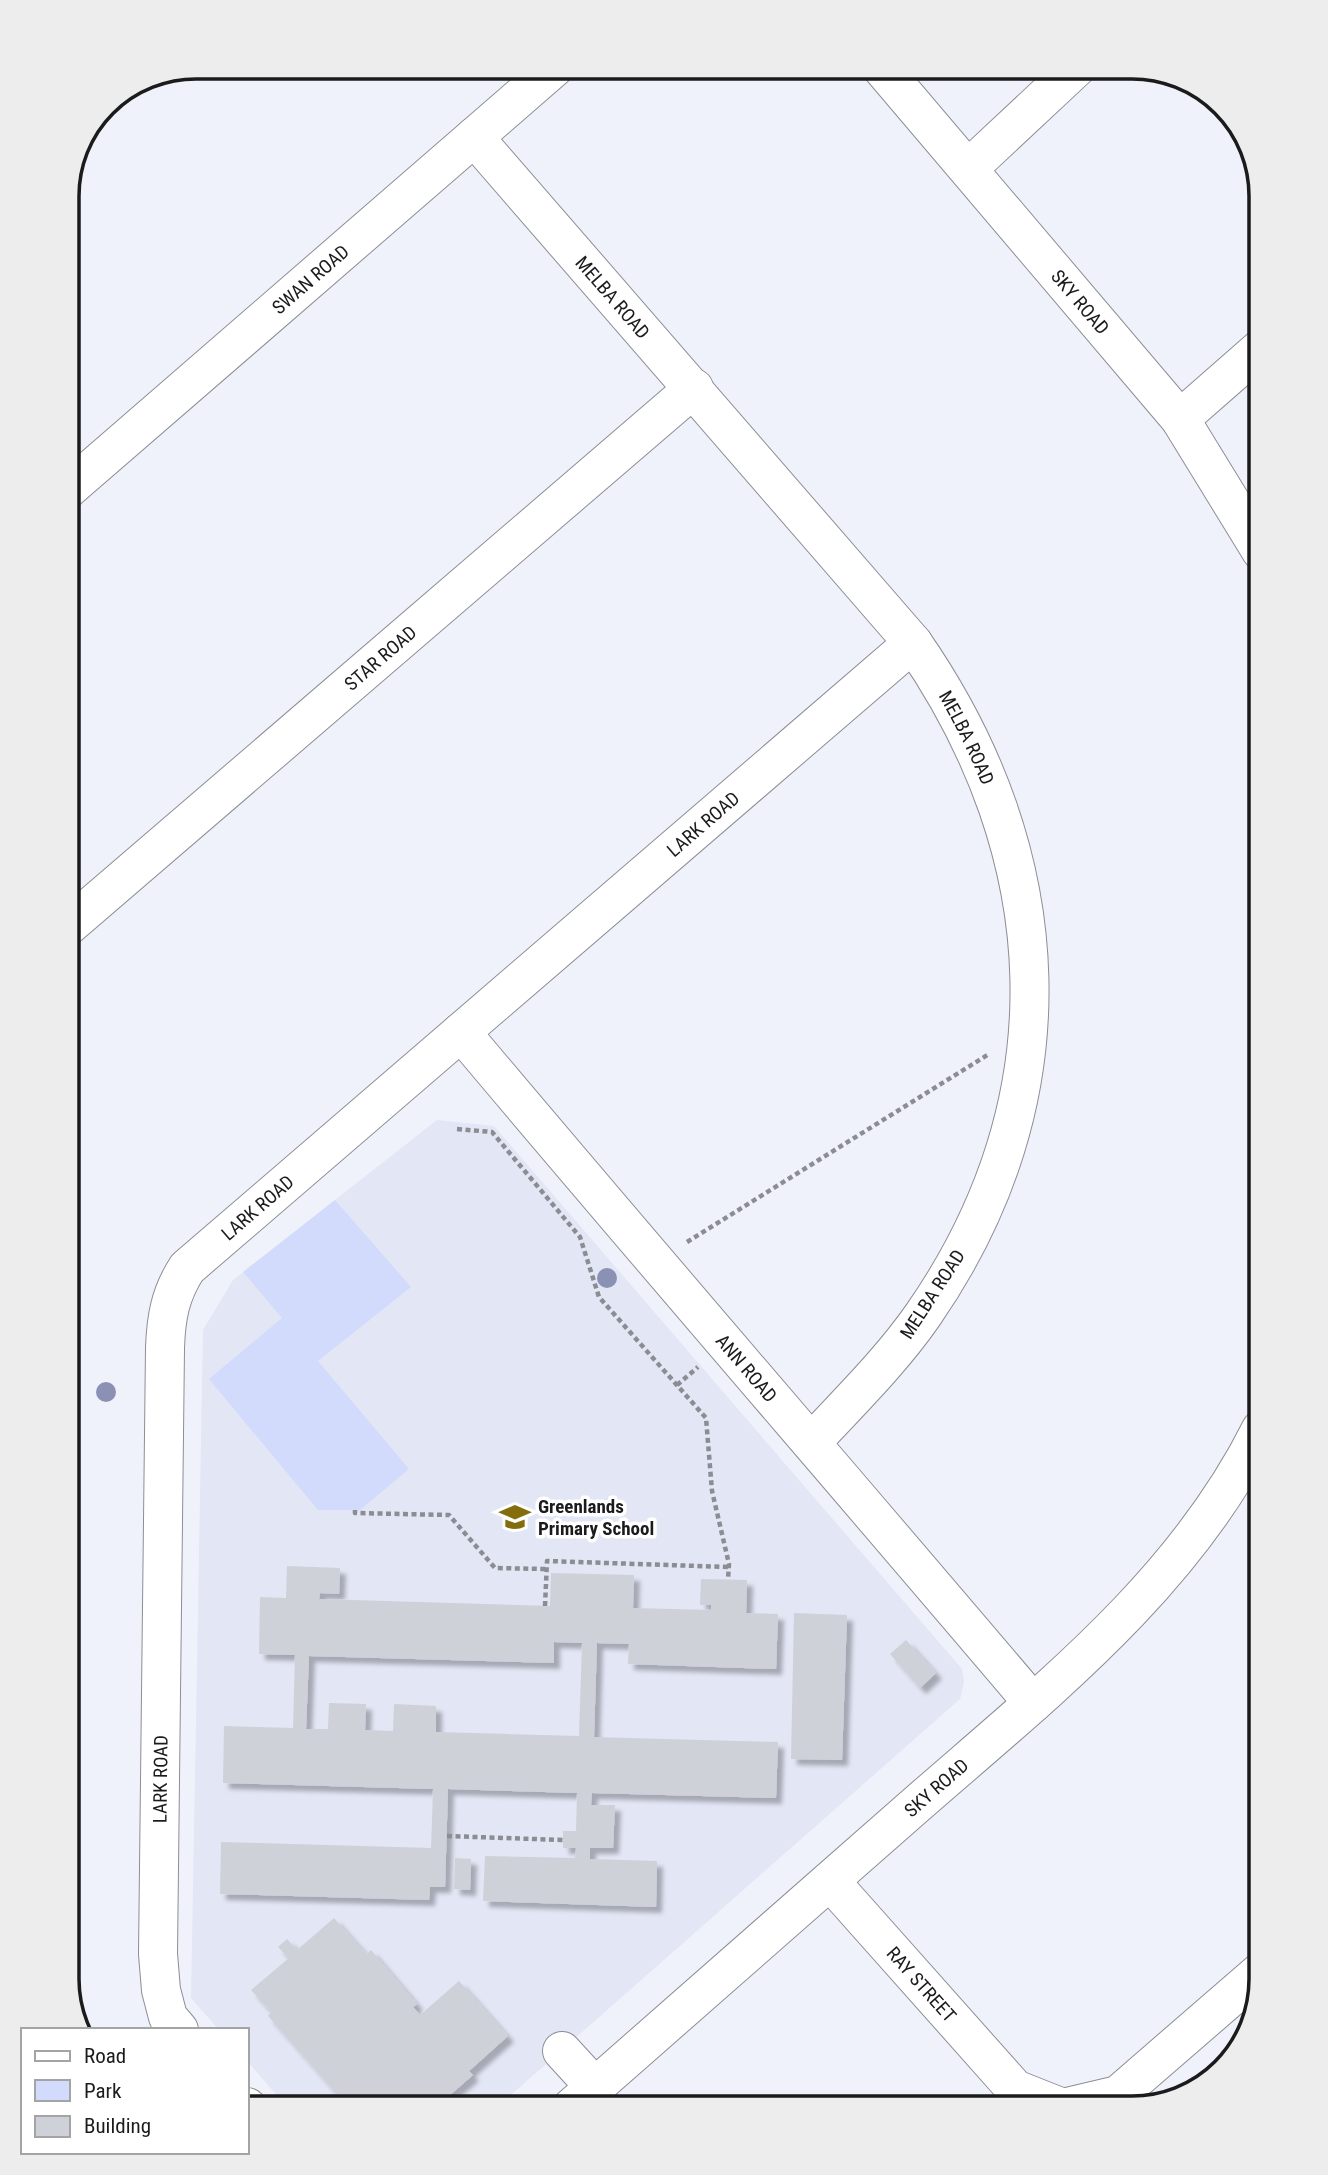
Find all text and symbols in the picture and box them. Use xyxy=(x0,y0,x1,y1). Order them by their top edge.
street label: SWAN ROAD xyxy=(268,240,354,319)
street label: MELBA ROAD xyxy=(571,252,655,343)
street label: SKY ROAD xyxy=(1046,265,1114,339)
street label: STAR ROAD xyxy=(340,621,421,695)
street label: MELBA ROAD xyxy=(934,687,999,788)
street label: LARK ROAD xyxy=(662,787,744,862)
street label: LARK ROAD xyxy=(217,1170,299,1245)
street label: MELBA ROAD xyxy=(895,1245,970,1343)
street label: ANN ROAD xyxy=(711,1330,782,1407)
place label: Greenlands Primary School xyxy=(538,1495,654,1540)
school or university icon: Greenlands Primary School xyxy=(498,1500,532,1534)
street label: LARK ROAD xyxy=(149,1735,173,1823)
street label: SKY ROAD xyxy=(900,1754,973,1822)
street label: RAY STREET xyxy=(882,1942,961,2027)
legend xyxy=(21,2028,248,2154)
text: Road xyxy=(84,2044,126,2068)
text: Park xyxy=(84,2079,122,2103)
text: Building xyxy=(84,2114,151,2138)

